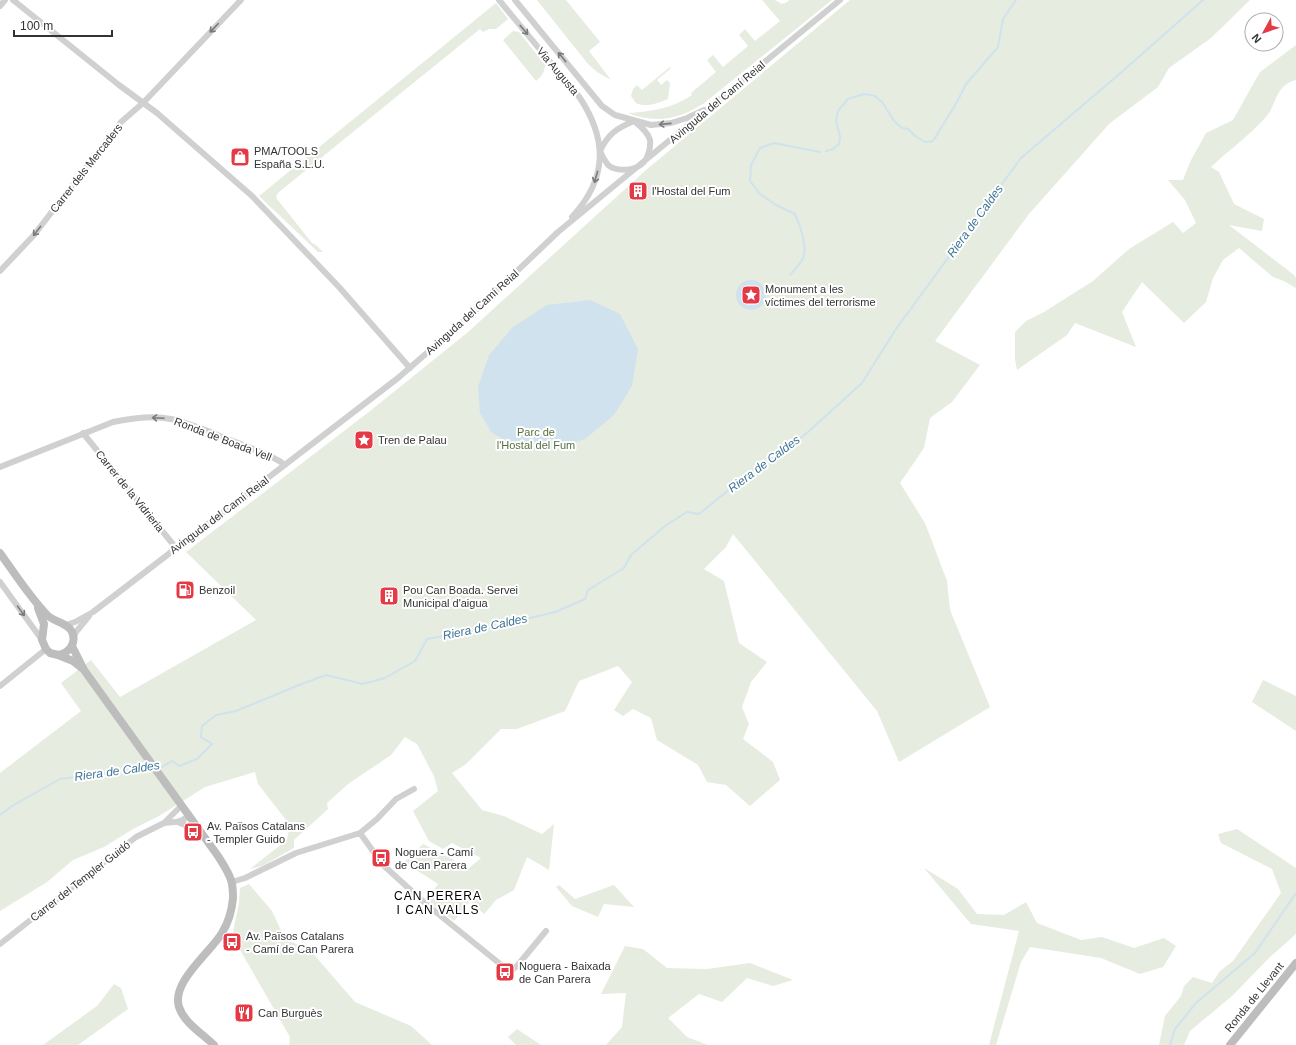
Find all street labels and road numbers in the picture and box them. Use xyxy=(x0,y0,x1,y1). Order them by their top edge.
street label: Via Augusta xyxy=(535,45,582,98)
street label: Avinguda del Camí Reial xyxy=(667,59,767,145)
street label: Carrer dels Mercaders xyxy=(48,121,125,215)
street label: Avinguda del Camí Reial xyxy=(423,267,521,357)
street label: Ronda de Boada Vell xyxy=(173,415,273,463)
street label: Carrer de la Vidrieria xyxy=(93,448,167,535)
street label: Avinguda del Camí Reial xyxy=(167,474,271,556)
street label: Carrer del Templer Guidó xyxy=(28,838,132,924)
street label: Ronda de Llevant xyxy=(1222,960,1286,1034)

